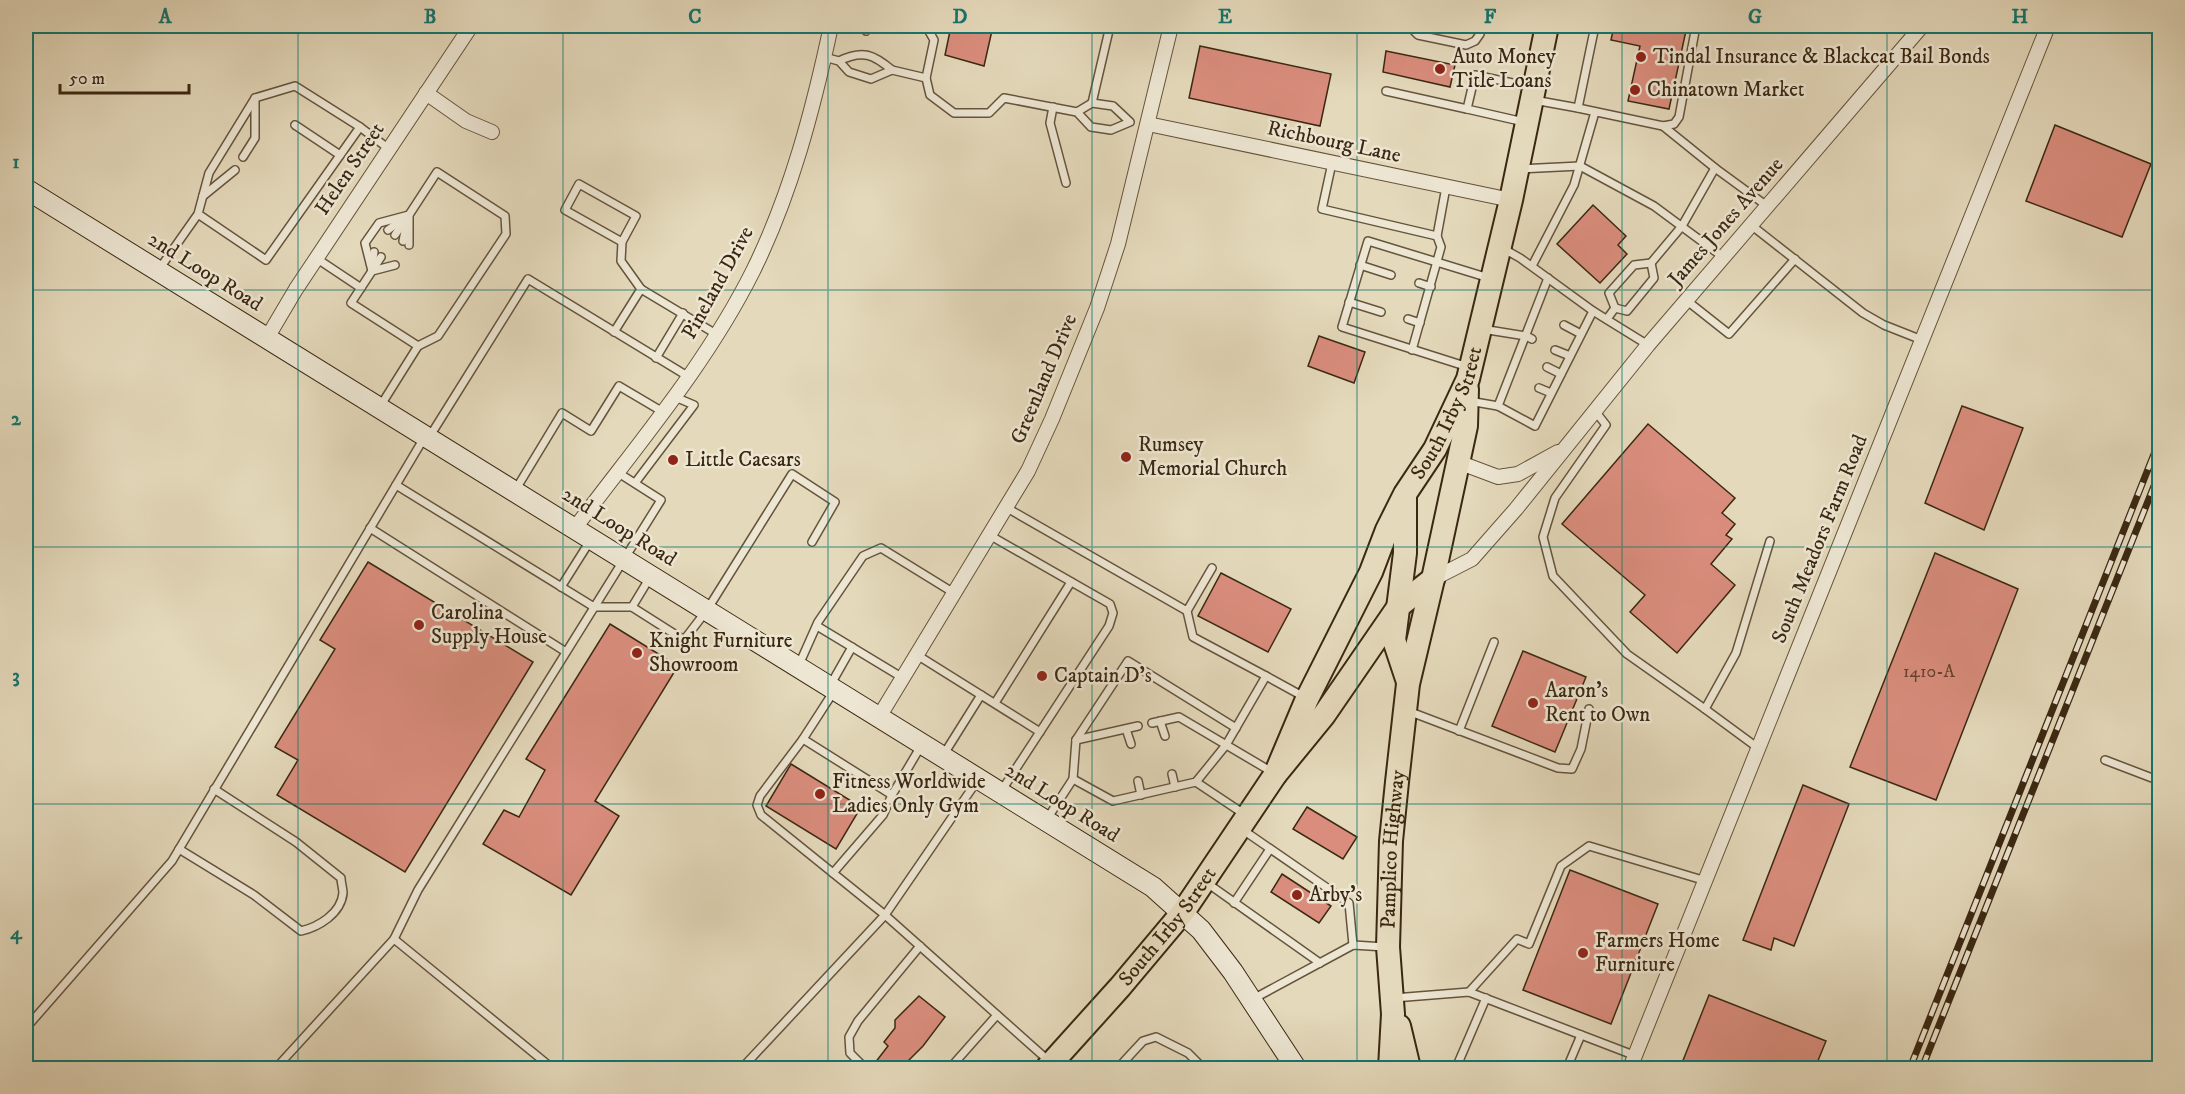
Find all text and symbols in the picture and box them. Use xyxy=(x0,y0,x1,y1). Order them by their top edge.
text: A xyxy=(158,5,173,30)
text: B xyxy=(424,5,436,30)
text: C xyxy=(688,5,702,30)
text: D xyxy=(953,5,968,30)
text: E xyxy=(1218,5,1232,30)
text: F xyxy=(1484,5,1497,30)
text: G xyxy=(1748,5,1762,30)
text: H xyxy=(2012,5,2029,30)
place label: Auto Money Title Loans xyxy=(1452,44,1557,94)
place label: Tindal Insurance & Blackcat Bail Bonds xyxy=(1653,44,1990,70)
marker: Tindal Insurance & Blackcat Bail Bonds xyxy=(1634,50,1648,64)
scale bar xyxy=(60,57,189,95)
marker: Auto Money Title Loans xyxy=(1433,62,1447,76)
text: 50 m xyxy=(69,68,105,90)
place label: Chinatown Market xyxy=(1647,77,1805,103)
marker: Chinatown Market xyxy=(1628,83,1642,97)
street label: Richbourg Lane xyxy=(1265,115,1403,169)
street label: Helen Street xyxy=(310,118,391,220)
text: 1 xyxy=(12,150,20,175)
street label: James Jones Avenue xyxy=(1662,152,1789,293)
street label: Pineland Drive xyxy=(676,222,760,344)
street label: 2nd Loop Road xyxy=(143,226,268,318)
street label: Greenland Drive xyxy=(1005,310,1083,448)
street label: South Irby Street xyxy=(1405,344,1488,485)
text: 2 xyxy=(11,407,22,432)
street label: South Meadors Farm Road xyxy=(1766,430,1874,647)
place label: Rumsey Memorial Church xyxy=(1138,432,1287,482)
place label: Little Caesars xyxy=(685,447,801,473)
marker: Rumsey Memorial Church xyxy=(1119,450,1133,464)
marker: Little Caesars xyxy=(666,453,680,467)
street label: 2nd Loop Road xyxy=(557,481,682,573)
place label: Carolina Supply House xyxy=(431,600,547,650)
marker: Carolina Supply House xyxy=(412,618,426,632)
place label: Knight Furniture Showroom xyxy=(649,628,793,678)
marker: Knight Furniture Showroom xyxy=(630,646,644,660)
house number: 1410-A xyxy=(1903,661,1956,683)
place label: Captain D's xyxy=(1054,663,1152,689)
text: 3 xyxy=(12,664,20,689)
marker: Captain D's xyxy=(1035,669,1049,683)
place label: Aaron's Rent to Own xyxy=(1545,678,1650,728)
marker: Aaron's Rent to Own xyxy=(1526,696,1540,710)
street label: 2nd Loop Road xyxy=(1000,757,1125,849)
street label: Pamplico Highway xyxy=(1376,768,1411,929)
place label: Fitness Worldwide Ladies Only Gym xyxy=(832,769,986,819)
marker: Fitness Worldwide Ladies Only Gym xyxy=(813,787,827,801)
street label: South Irby Street xyxy=(1113,862,1222,992)
place label: Arby's xyxy=(1309,882,1362,908)
marker: Arby's xyxy=(1290,888,1304,902)
text: 4 xyxy=(10,921,23,946)
place label: Farmers Home Furniture xyxy=(1595,928,1720,978)
marker: Farmers Home Furniture xyxy=(1576,946,1590,960)

